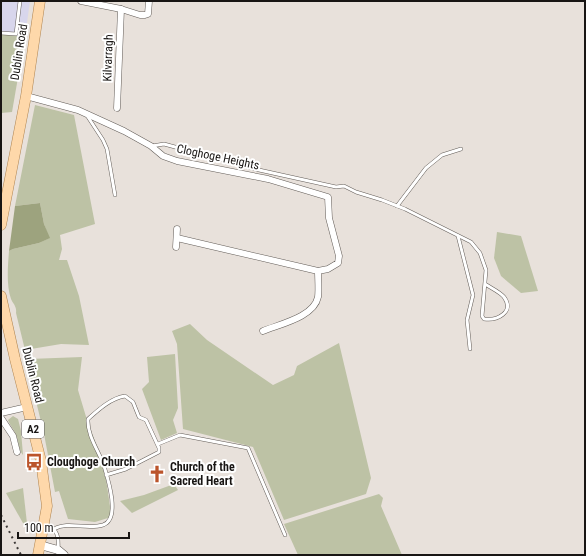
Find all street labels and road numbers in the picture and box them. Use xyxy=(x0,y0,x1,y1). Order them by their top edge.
street label: Dublin Road xyxy=(8,23,30,81)
street label: Kilvarragh xyxy=(100,34,116,82)
street label: Cloghoge Heights xyxy=(175,141,261,173)
street label: Dublin Road xyxy=(19,346,47,404)
road number: A2 xyxy=(22,420,44,438)

